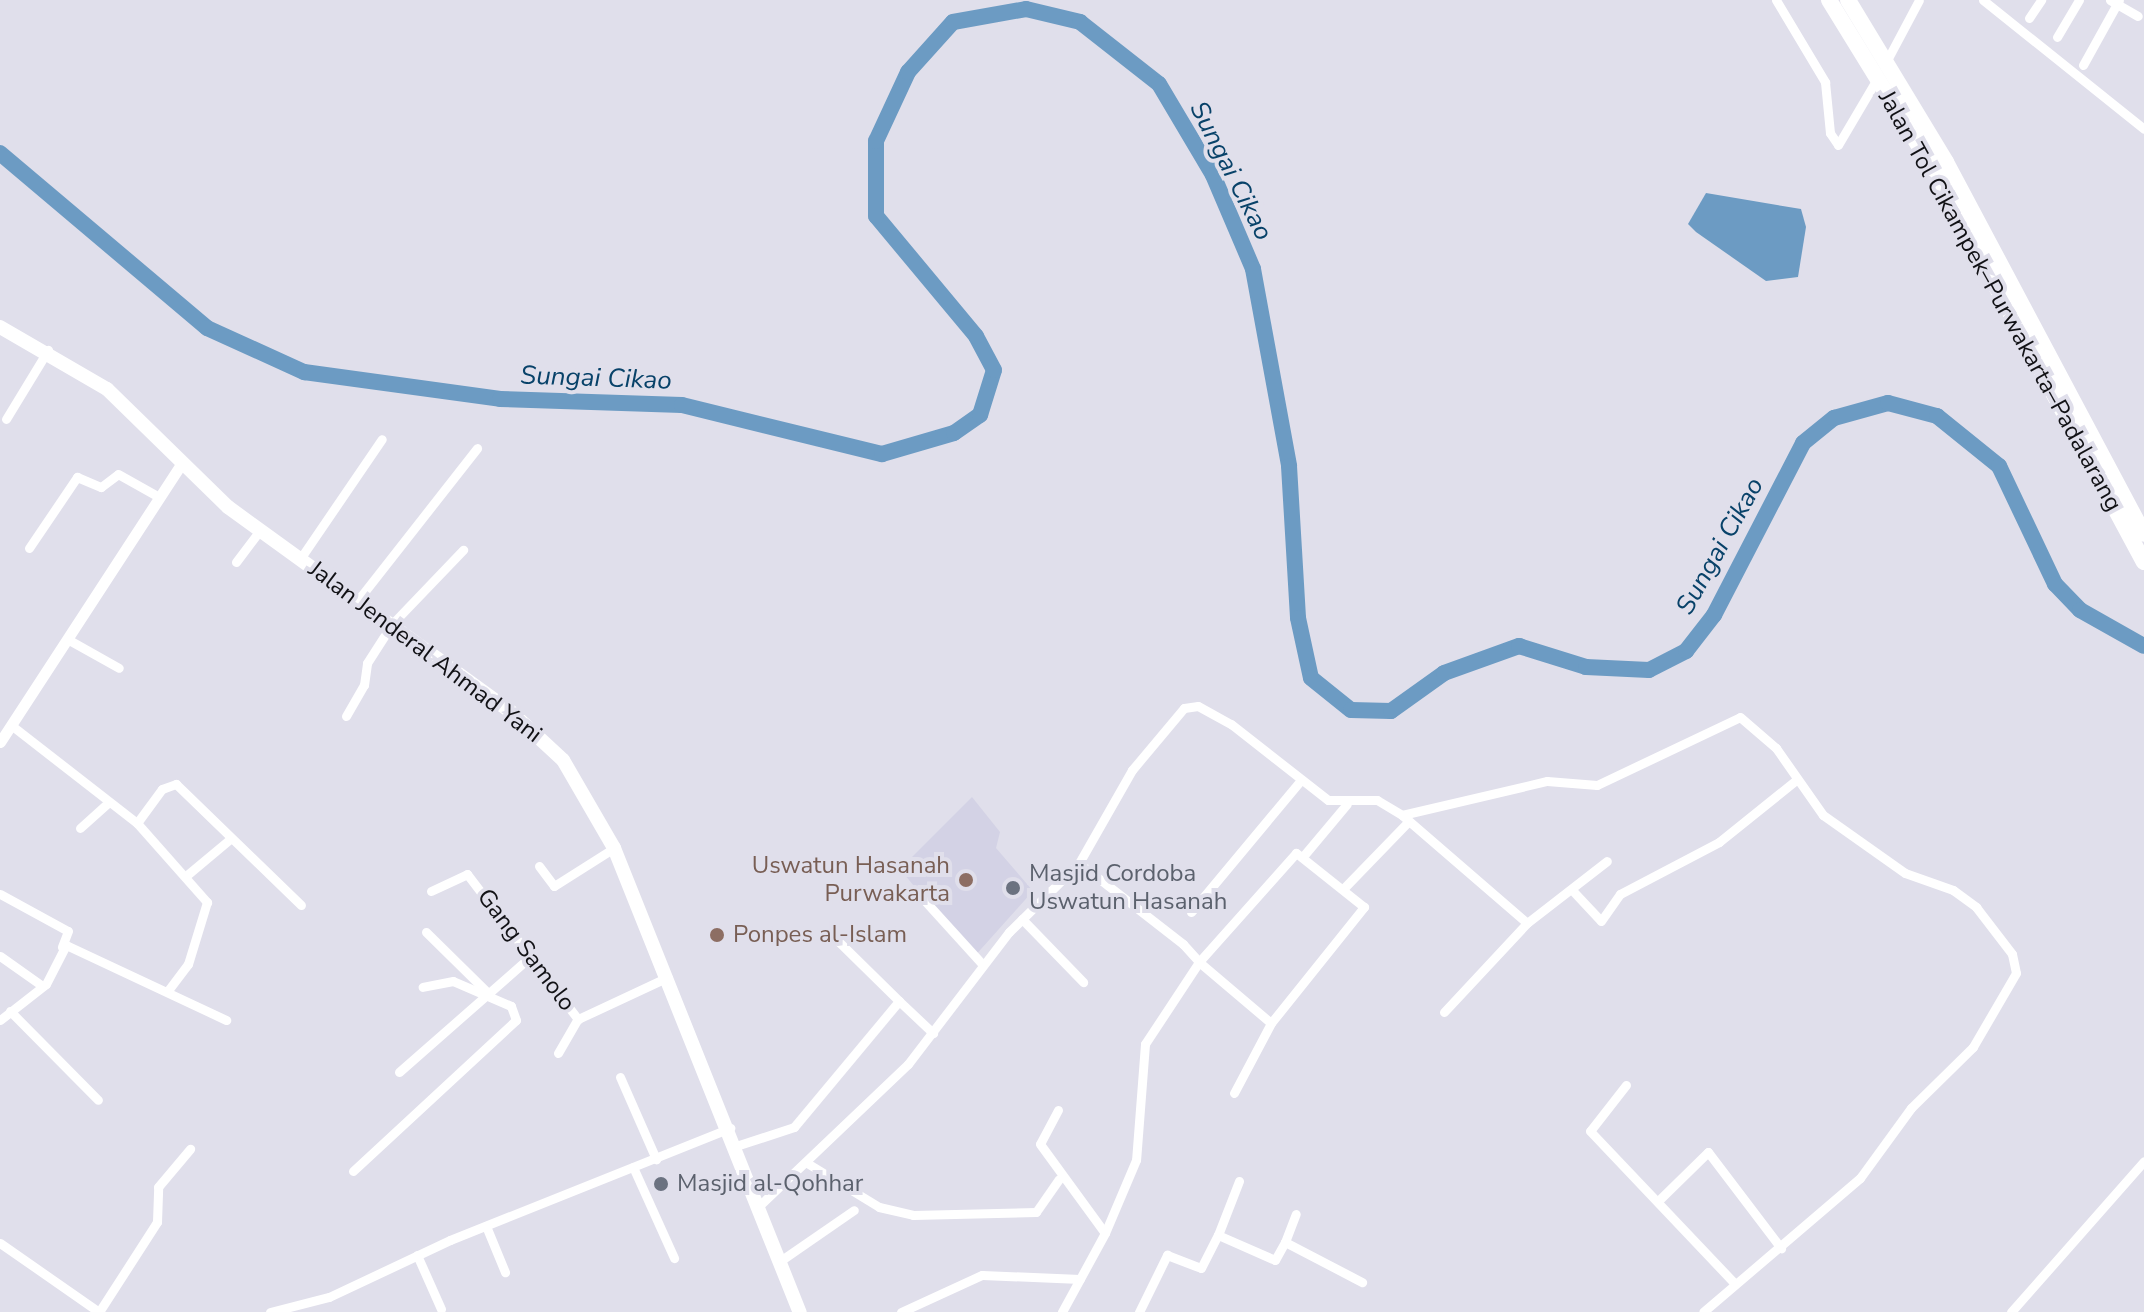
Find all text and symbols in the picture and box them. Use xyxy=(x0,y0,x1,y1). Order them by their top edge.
street label: Jalan Tol Cikampek–Purwakarta–Padalarang xyxy=(1872,86,2128,516)
water label: Sungai Cikao xyxy=(1183,96,1279,246)
water label: Sungai Cikao xyxy=(520,360,672,396)
water label: Sungai Cikao xyxy=(1670,472,1770,620)
street label: Jalan Jenderal Ahmad Yani xyxy=(303,555,547,749)
place label: Uswatun Hasanah Purwakarta xyxy=(752,852,950,908)
place label: Masjid Cordoba Uswatun Hasanah xyxy=(1029,860,1227,916)
marker: Uswatun Hasanah Purwakarta xyxy=(957,871,975,889)
marker: Masjid Cordoba Uswatun Hasanah xyxy=(1004,879,1022,897)
street label: Gang Samolo xyxy=(471,883,581,1017)
place label: Ponpes al-Islam xyxy=(733,921,907,949)
marker: Ponpes al-Islam xyxy=(708,926,726,944)
place label: Masjid al-Qohhar xyxy=(677,1170,863,1198)
marker: Masjid al-Qohhar xyxy=(652,1175,670,1193)

